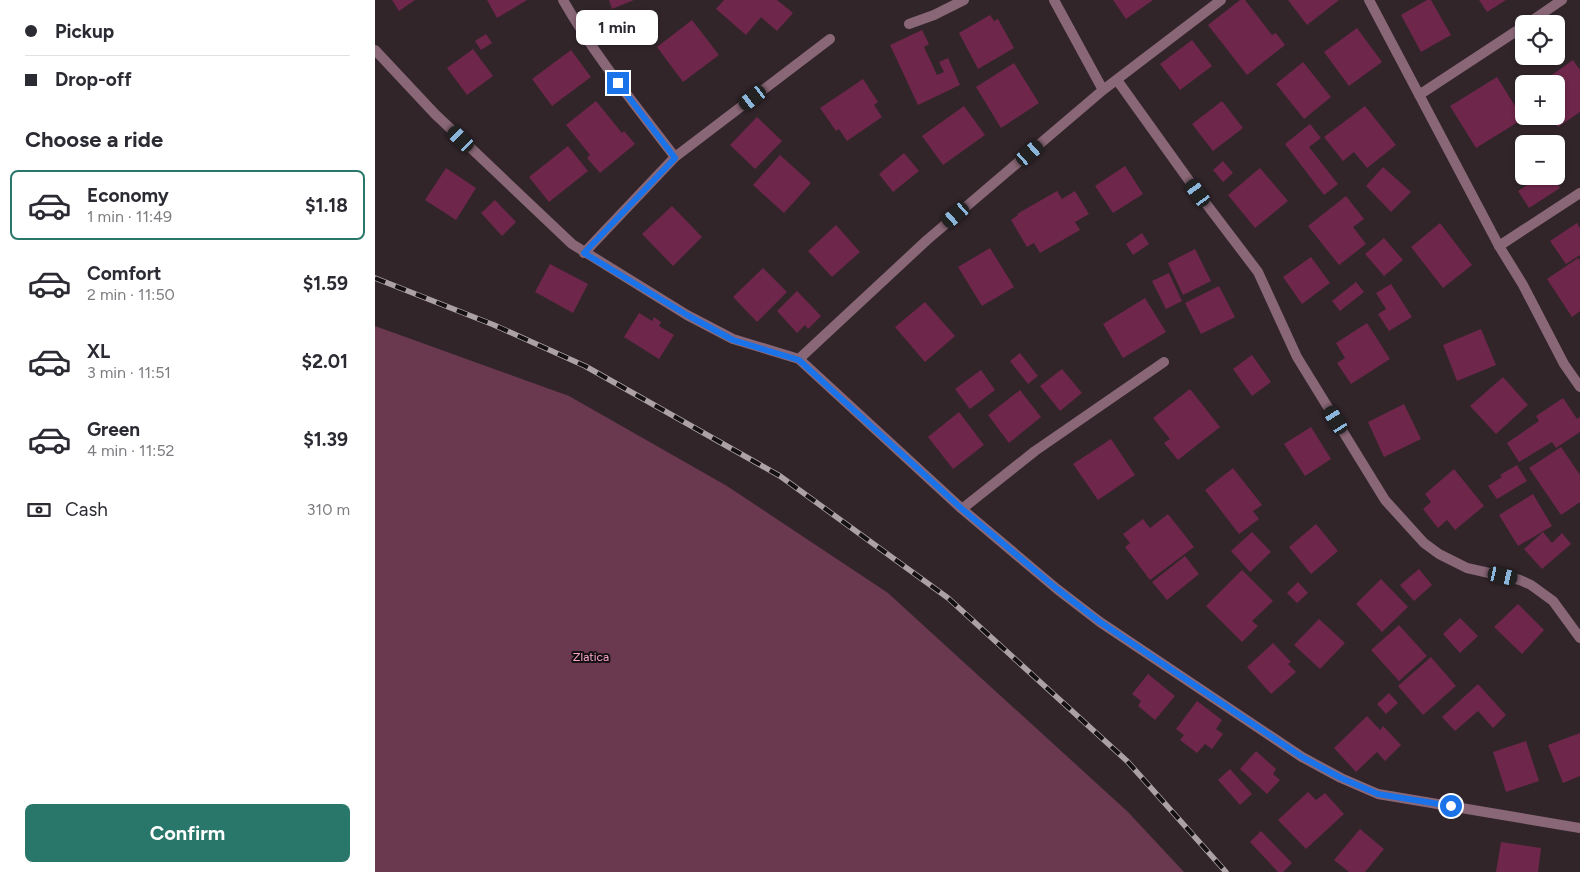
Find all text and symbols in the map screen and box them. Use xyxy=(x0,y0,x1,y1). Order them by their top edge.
callout: 1 min xyxy=(577,11,659,46)
map controls xyxy=(1515,15,1565,185)
button: locate xyxy=(1515,15,1565,65)
text: 1 min xyxy=(598,18,636,37)
text: Pickup xyxy=(55,20,114,43)
text: Drop-off xyxy=(55,68,132,91)
route end xyxy=(607,72,629,94)
button: + xyxy=(1515,75,1565,125)
car xyxy=(736,83,769,113)
car xyxy=(444,123,477,155)
text: Choose a ride xyxy=(25,126,163,153)
button: − xyxy=(1515,135,1565,185)
car xyxy=(1013,137,1046,169)
car xyxy=(1183,176,1212,210)
icon: car xyxy=(27,183,72,228)
text: Economy xyxy=(87,184,169,207)
text: $1.18 xyxy=(305,194,348,217)
car xyxy=(939,199,972,231)
text: 1 min · 11:49 xyxy=(87,207,172,226)
icon: car xyxy=(27,261,72,306)
text: Comfort xyxy=(87,262,162,285)
text: $1.59 xyxy=(303,272,348,295)
text: 2 min · 11:50 xyxy=(87,285,175,304)
icon: car xyxy=(27,339,72,384)
text: XL xyxy=(87,340,110,363)
text: $2.01 xyxy=(301,350,348,373)
text: 3 min · 11:51 xyxy=(87,363,171,382)
car xyxy=(1321,403,1350,437)
icon: car xyxy=(27,417,72,462)
text: Green xyxy=(87,418,140,441)
text: $1.39 xyxy=(303,428,348,451)
text: 4 min · 11:52 xyxy=(87,441,175,460)
icon: cash xyxy=(25,496,53,524)
text: Cash xyxy=(65,498,108,521)
text: 310 m xyxy=(307,500,350,519)
car xyxy=(1486,565,1519,587)
park label: Zlatica xyxy=(573,650,609,664)
route start xyxy=(1440,795,1462,817)
button: Confirm xyxy=(25,804,350,862)

